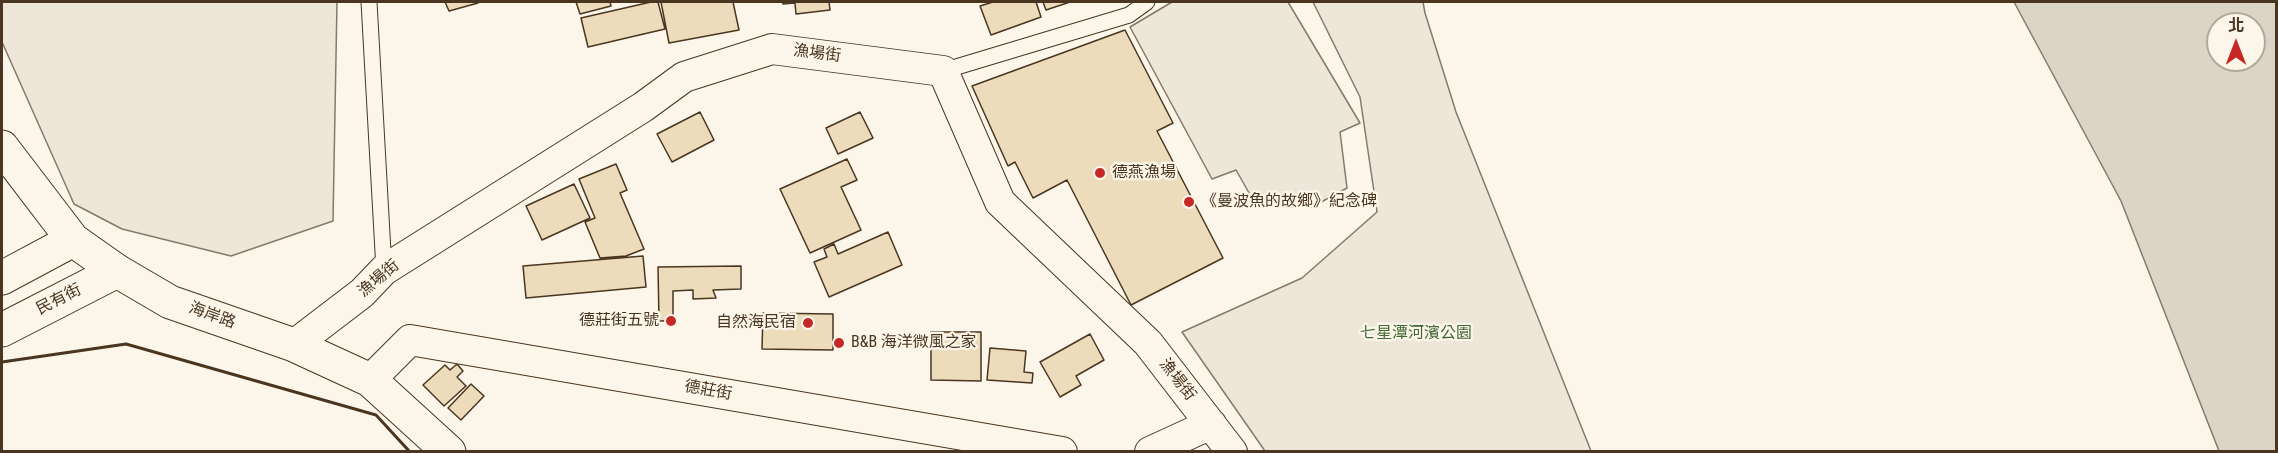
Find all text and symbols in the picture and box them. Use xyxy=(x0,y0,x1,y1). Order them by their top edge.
north arrow xyxy=(2206,12,2266,72)
text: 北 xyxy=(2228,16,2244,35)
street label: 漁場街 xyxy=(792,42,842,66)
place label: 德燕漁場 xyxy=(1112,163,1176,183)
marker: 德燕漁場 xyxy=(1093,166,1107,180)
place label: 《曼波魚的故鄉》紀念碑 xyxy=(1201,192,1377,212)
marker: 《曼波魚的故鄉》紀念碑 xyxy=(1182,195,1196,209)
street label: 漁場街 xyxy=(354,256,404,302)
street label: 民有街 xyxy=(33,281,85,319)
street label: 海岸路 xyxy=(186,299,238,333)
place label: 德莊街五號 xyxy=(579,311,659,331)
place label: 自然海民宿 xyxy=(716,313,796,333)
marker: 德莊街五號 xyxy=(664,314,678,328)
marker: 自然海民宿 xyxy=(801,316,815,330)
park label: 七星潭河濱公園 xyxy=(1360,324,1472,344)
place label: B&B 海洋微風之家 xyxy=(851,333,977,353)
marker: B&B 海洋微風之家 xyxy=(832,336,846,350)
street label: 漁場街 xyxy=(1155,355,1199,405)
street label: 德莊街 xyxy=(683,377,733,405)

